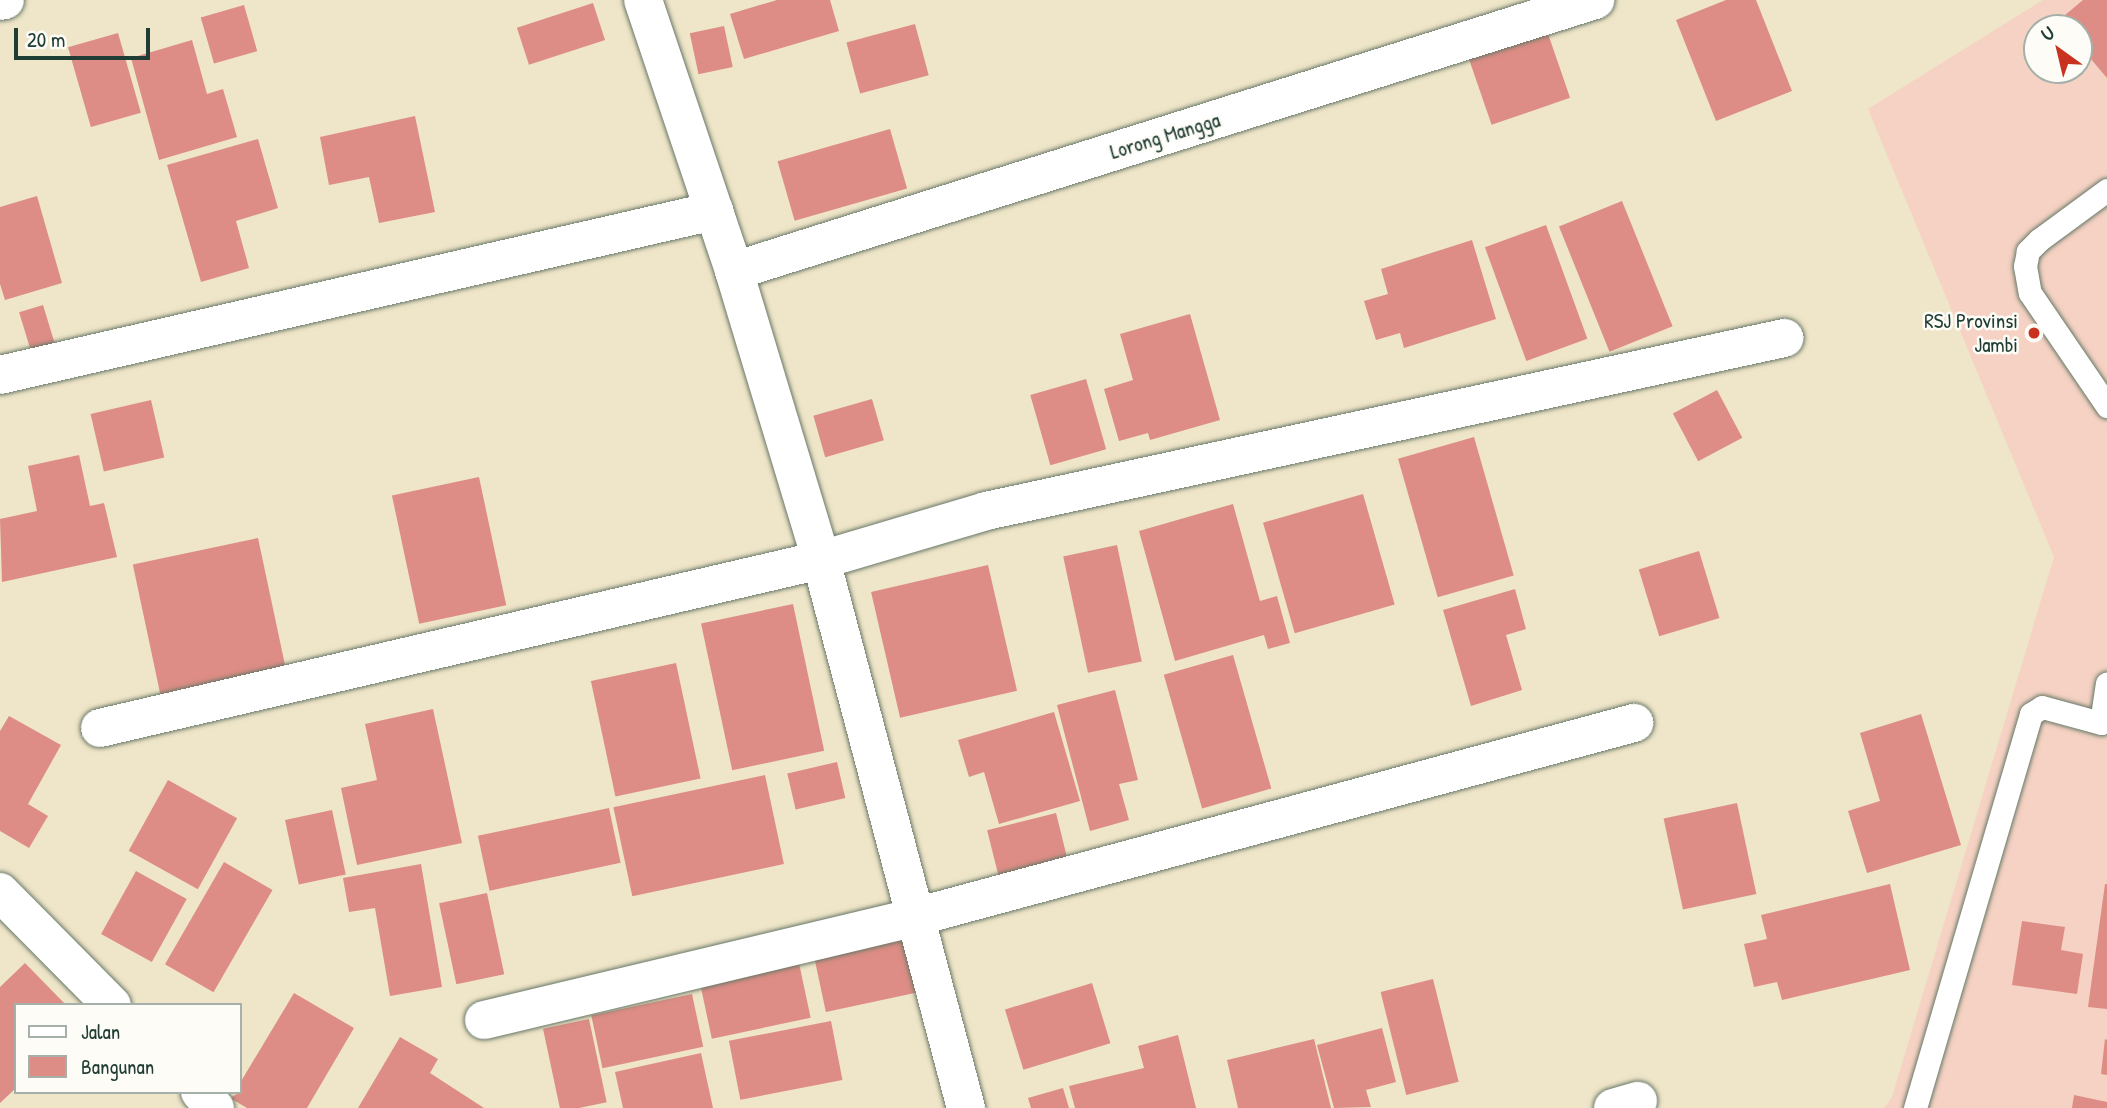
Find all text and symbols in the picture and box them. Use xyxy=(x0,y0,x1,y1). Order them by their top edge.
scale bar xyxy=(18,14,154,58)
north arrow xyxy=(2023,14,2093,84)
text: U xyxy=(2036,20,2059,47)
text: 20 m xyxy=(27,25,65,54)
street label: Lorong Mangga xyxy=(1107,107,1223,165)
place label: RSJ Provinsi Jambi xyxy=(1924,308,2018,358)
marker: RSJ Provinsi Jambi xyxy=(2024,323,2044,343)
legend xyxy=(14,1003,242,1094)
text: Jalan xyxy=(81,1017,120,1046)
text: Bangunan xyxy=(81,1052,154,1081)

